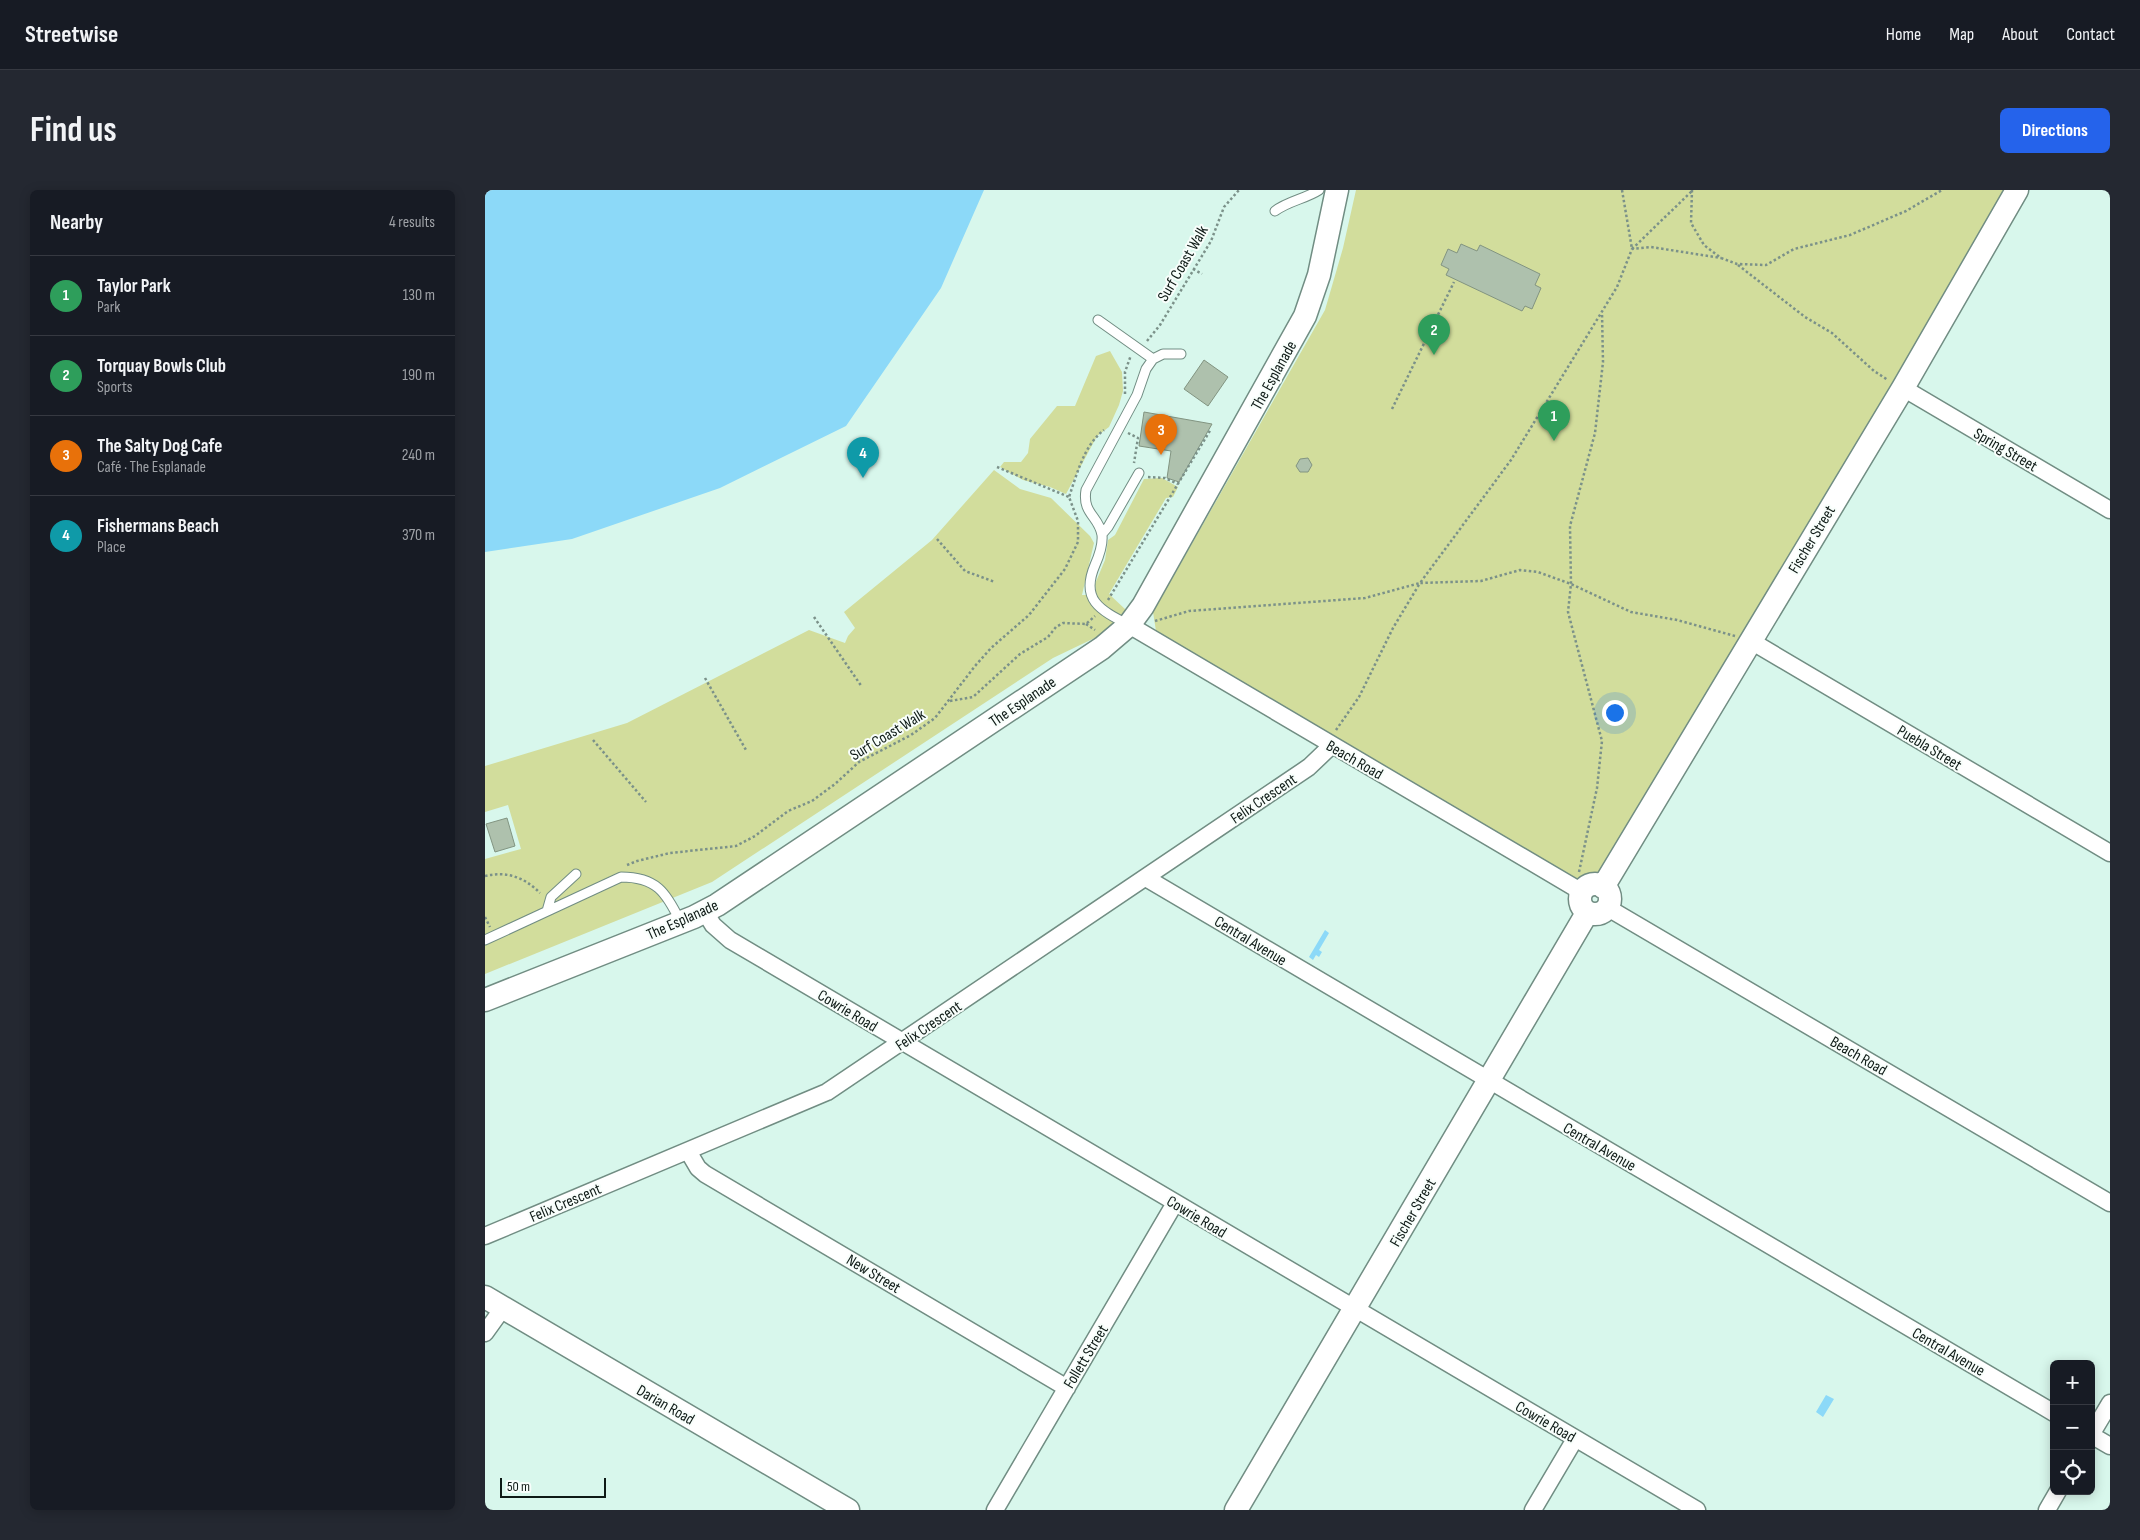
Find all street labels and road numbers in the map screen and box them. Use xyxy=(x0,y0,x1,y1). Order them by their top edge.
street label: Surf Coast Walk xyxy=(1154,222,1213,305)
street label: The Esplanade xyxy=(1247,338,1301,414)
street label: Spring Street xyxy=(1970,424,2041,476)
street label: Fischer Street xyxy=(1785,502,1840,577)
street label: The Esplanade xyxy=(986,673,1060,731)
street label: Surf Coast Walk xyxy=(847,705,929,765)
street label: Puebla Street xyxy=(1893,722,1965,775)
street label: Beach Road xyxy=(1323,737,1386,784)
street label: Felix Crescent xyxy=(1227,770,1301,828)
street label: The Esplanade xyxy=(644,896,721,945)
street label: Central Avenue xyxy=(1211,912,1290,970)
street label: Cowrie Road xyxy=(814,986,881,1037)
street label: Felix Crescent xyxy=(892,997,966,1055)
street label: Beach Road xyxy=(1827,1033,1890,1080)
street label: Central Avenue xyxy=(1559,1119,1639,1176)
street label: Fischer Street xyxy=(1386,1175,1440,1250)
street label: Felix Crescent xyxy=(527,1180,604,1227)
street label: Cowrie Road xyxy=(1163,1192,1230,1243)
street label: New Street xyxy=(843,1251,904,1298)
street label: Follett Street xyxy=(1060,1321,1113,1392)
street label: Central Avenue xyxy=(1908,1324,1988,1381)
street label: Darian Road xyxy=(633,1381,698,1429)
street label: Cowrie Road xyxy=(1512,1397,1579,1447)

